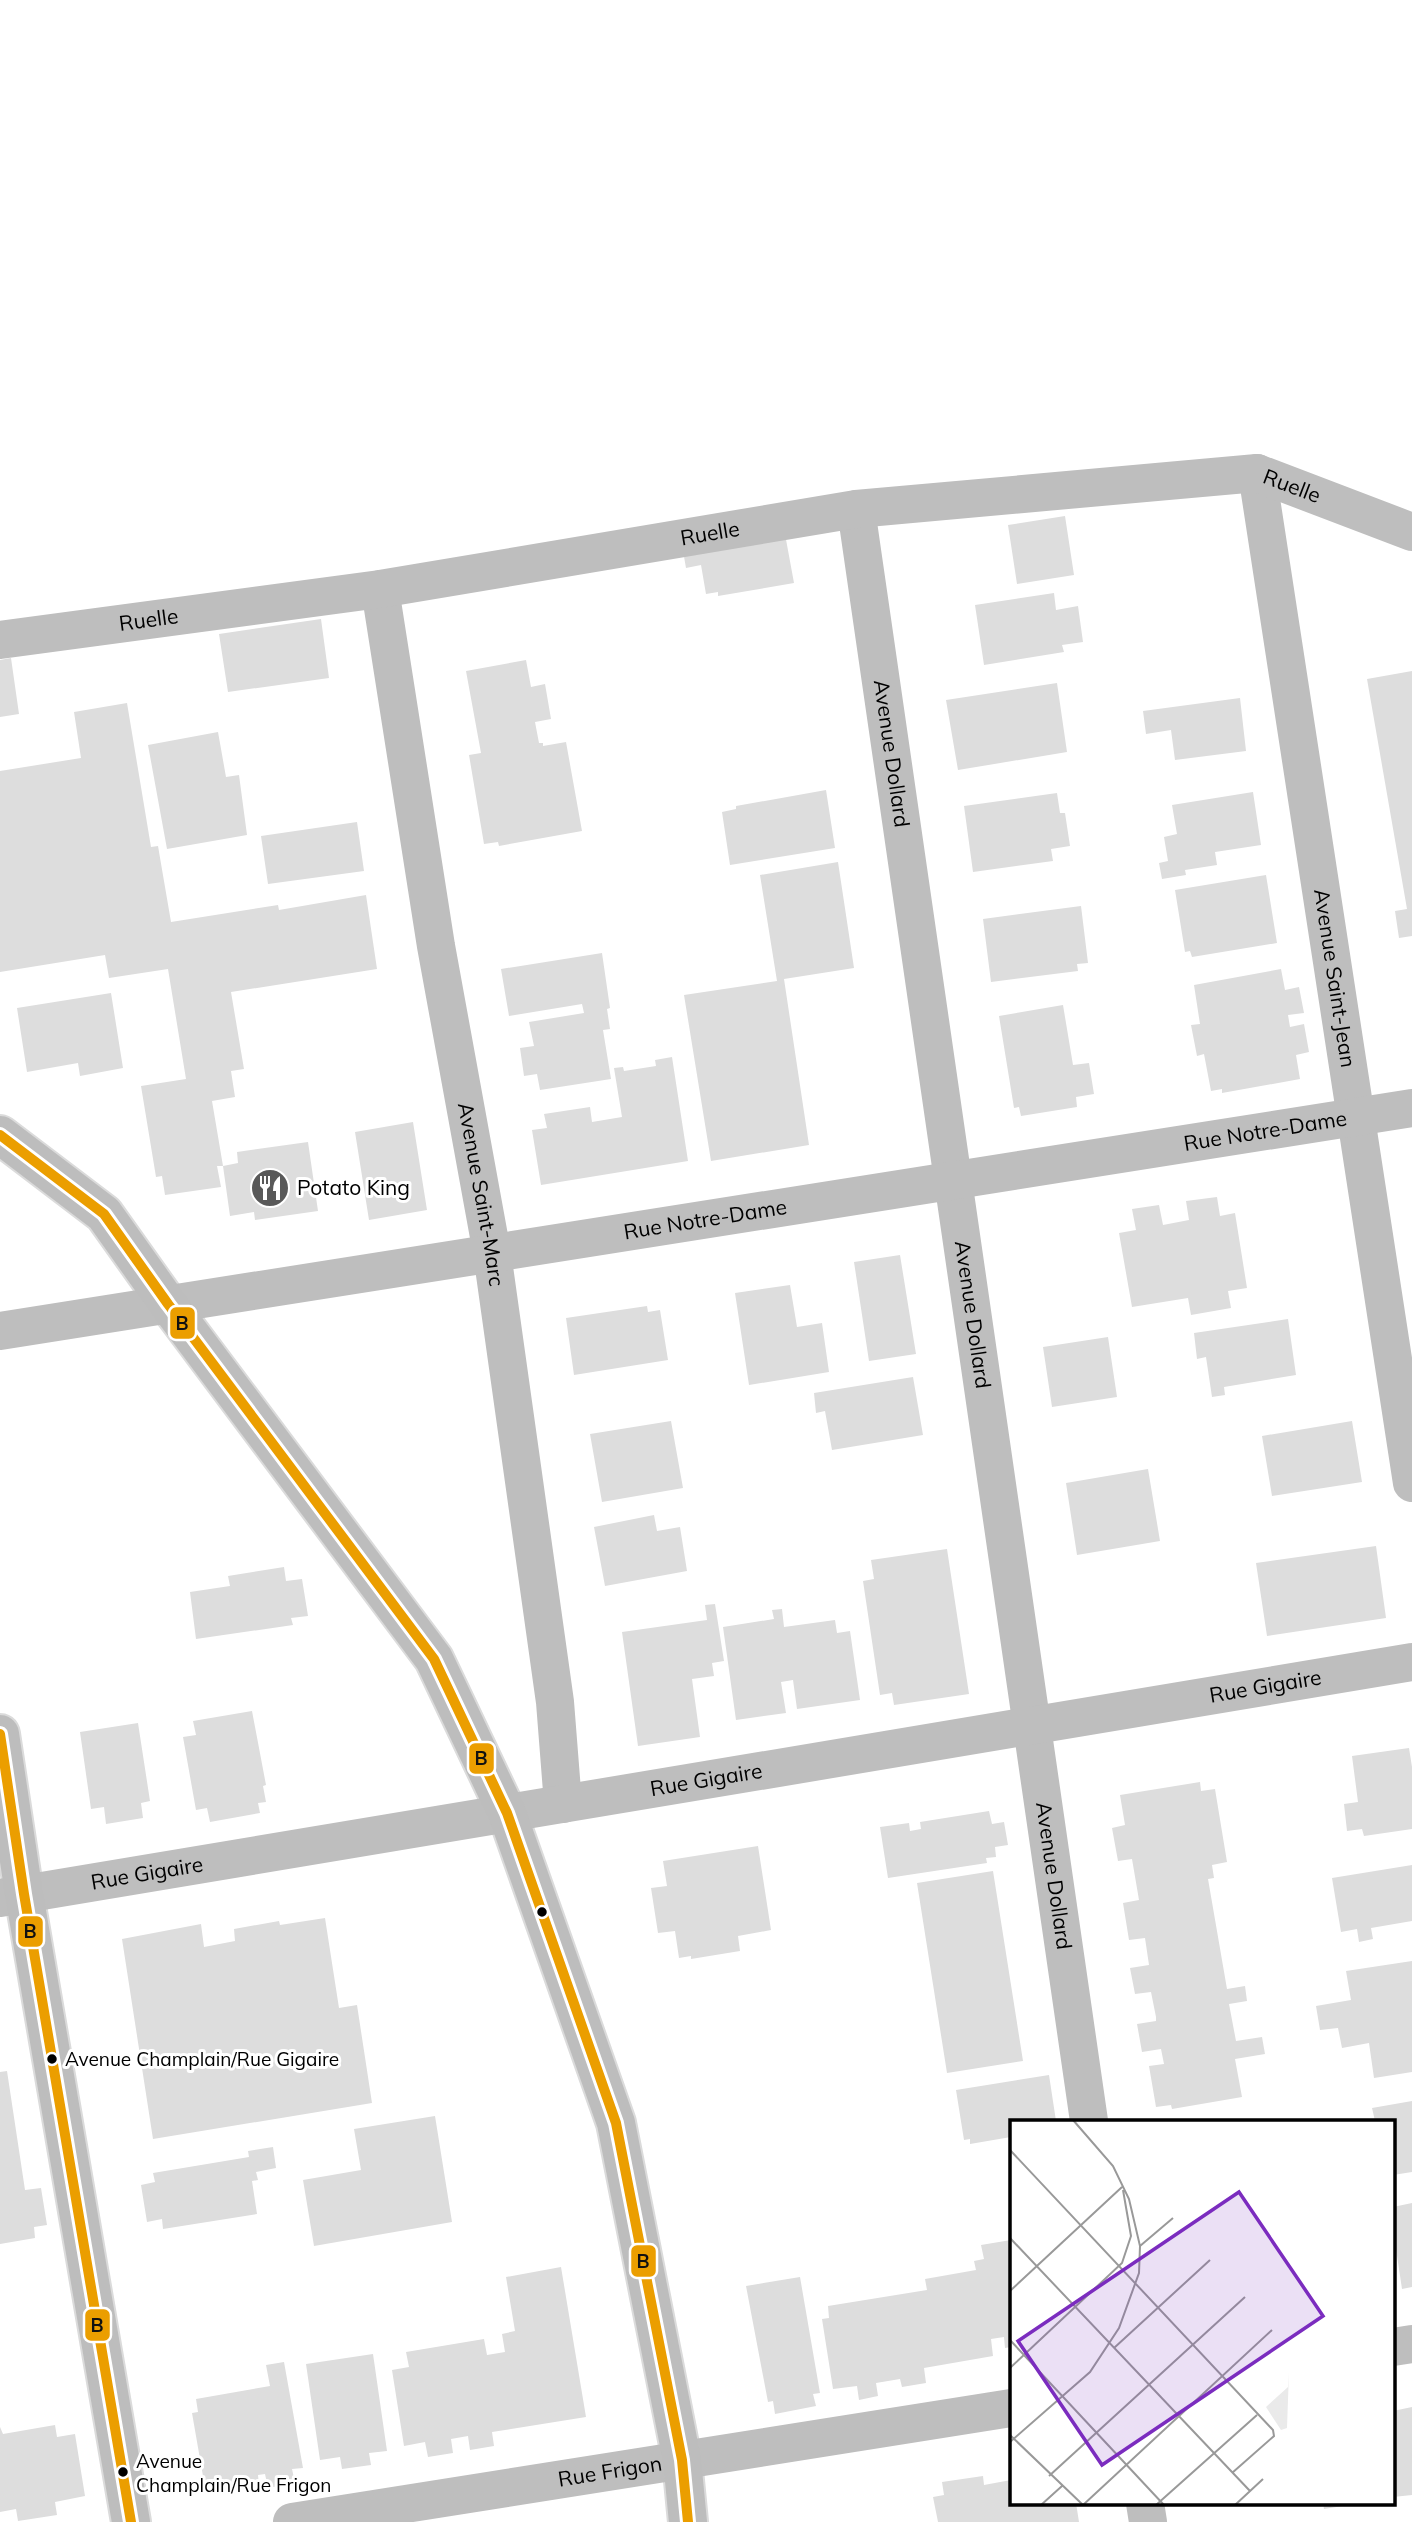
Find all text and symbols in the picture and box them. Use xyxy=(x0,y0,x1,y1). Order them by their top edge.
street label: Ruelle xyxy=(1260,463,1325,508)
street label: Ruelle xyxy=(678,515,741,550)
street label: Ruelle xyxy=(117,602,180,636)
street label: Avenue Dollard xyxy=(869,678,916,829)
street label: Avenue Saint-Jean xyxy=(1309,887,1362,1069)
street label: Avenue Saint-Marc xyxy=(453,1100,511,1288)
street label: Rue Notre-Dame xyxy=(1182,1104,1349,1156)
restaurant icon: Potato King xyxy=(249,1167,291,1209)
place label: Potato King xyxy=(297,1174,410,1200)
street label: Rue Notre-Dame xyxy=(622,1193,789,1244)
street label: Avenue Dollard xyxy=(950,1239,997,1390)
line badge: B xyxy=(169,1306,196,1340)
text: B xyxy=(175,1311,189,1335)
street label: Rue Gigaire xyxy=(1207,1663,1323,1708)
line badge: B xyxy=(468,1742,495,1775)
text: B xyxy=(474,1746,488,1770)
street label: Rue Gigaire xyxy=(648,1757,764,1801)
street label: Avenue Dollard xyxy=(1031,1800,1078,1951)
street label: Rue Gigaire xyxy=(89,1850,205,1895)
unlabelled marker xyxy=(535,1905,549,1919)
line badge: B xyxy=(17,1915,44,1948)
text: B xyxy=(23,1919,37,1943)
place label: Avenue Champlain/Rue Gigaire xyxy=(65,2047,339,2071)
marker: Avenue Champlain/Rue Gigaire xyxy=(45,2052,59,2066)
inset map xyxy=(1010,2120,1394,2504)
line badge: B xyxy=(630,2244,657,2278)
text: B xyxy=(636,2249,650,2273)
line badge: B xyxy=(84,2308,111,2342)
text: B xyxy=(90,2313,104,2337)
place label: Avenue Champlain/Rue Frigon xyxy=(136,2449,331,2497)
street label: Rue Frigon xyxy=(556,2450,664,2492)
marker: Avenue Champlain/Rue Frigon xyxy=(116,2465,130,2479)

